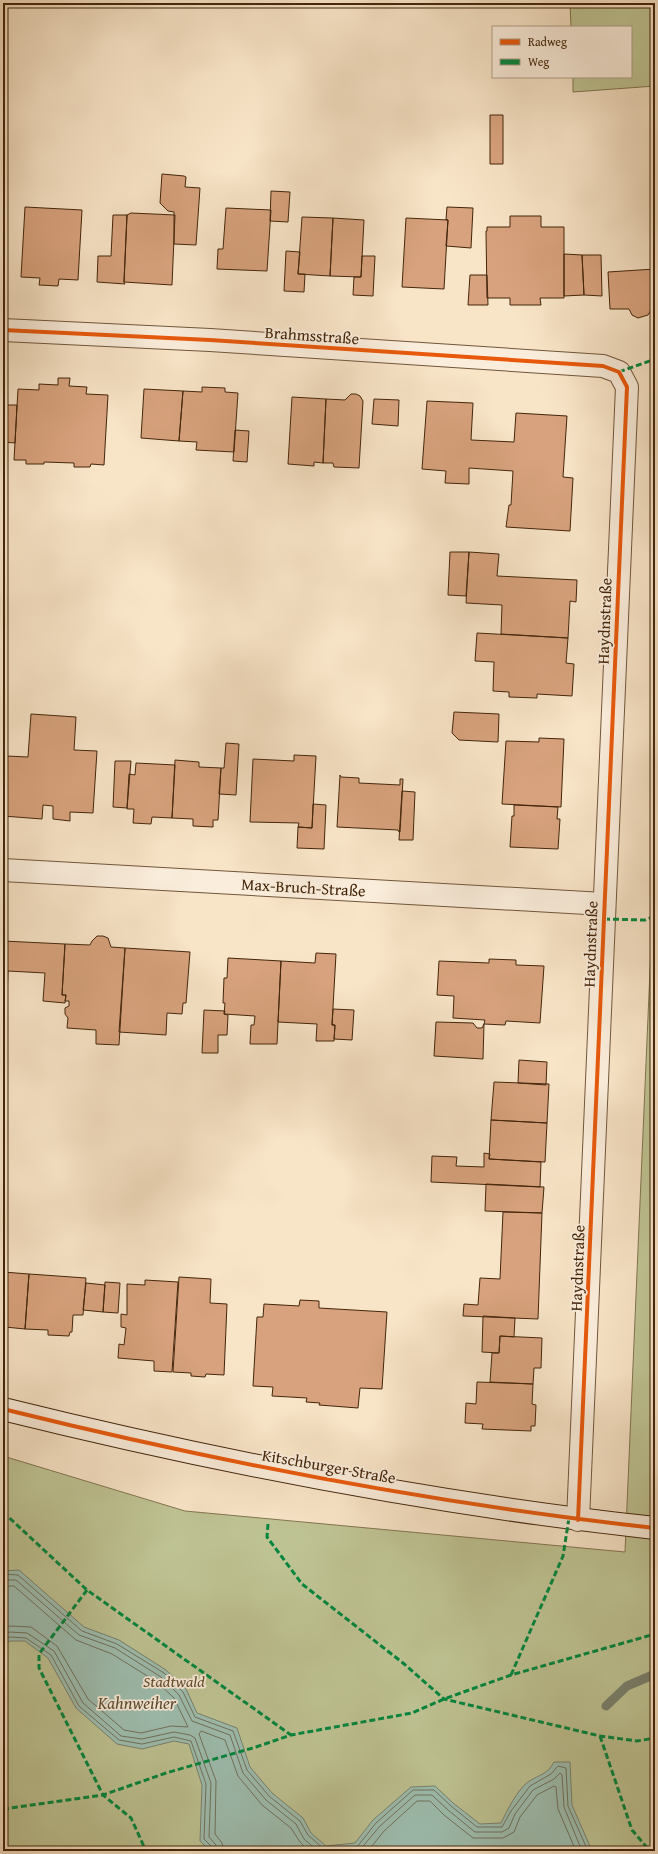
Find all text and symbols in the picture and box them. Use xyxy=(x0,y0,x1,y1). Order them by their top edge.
legend xyxy=(492,26,632,78)
text: Radweg xyxy=(528,33,567,50)
text: Weg xyxy=(528,53,549,70)
street label: Brahmsstraße xyxy=(264,320,360,350)
street label: Haydnstraße xyxy=(590,577,618,665)
street label: Max-Bruch-Straße xyxy=(241,872,366,902)
street label: Haydnstraße xyxy=(576,900,604,988)
street label: Haydnstraße xyxy=(563,1224,591,1312)
street label: Kitschburger Straße xyxy=(260,1442,398,1490)
park label: Stadtwald xyxy=(143,1669,205,1693)
water label: Kahnweiher xyxy=(97,1690,177,1715)

